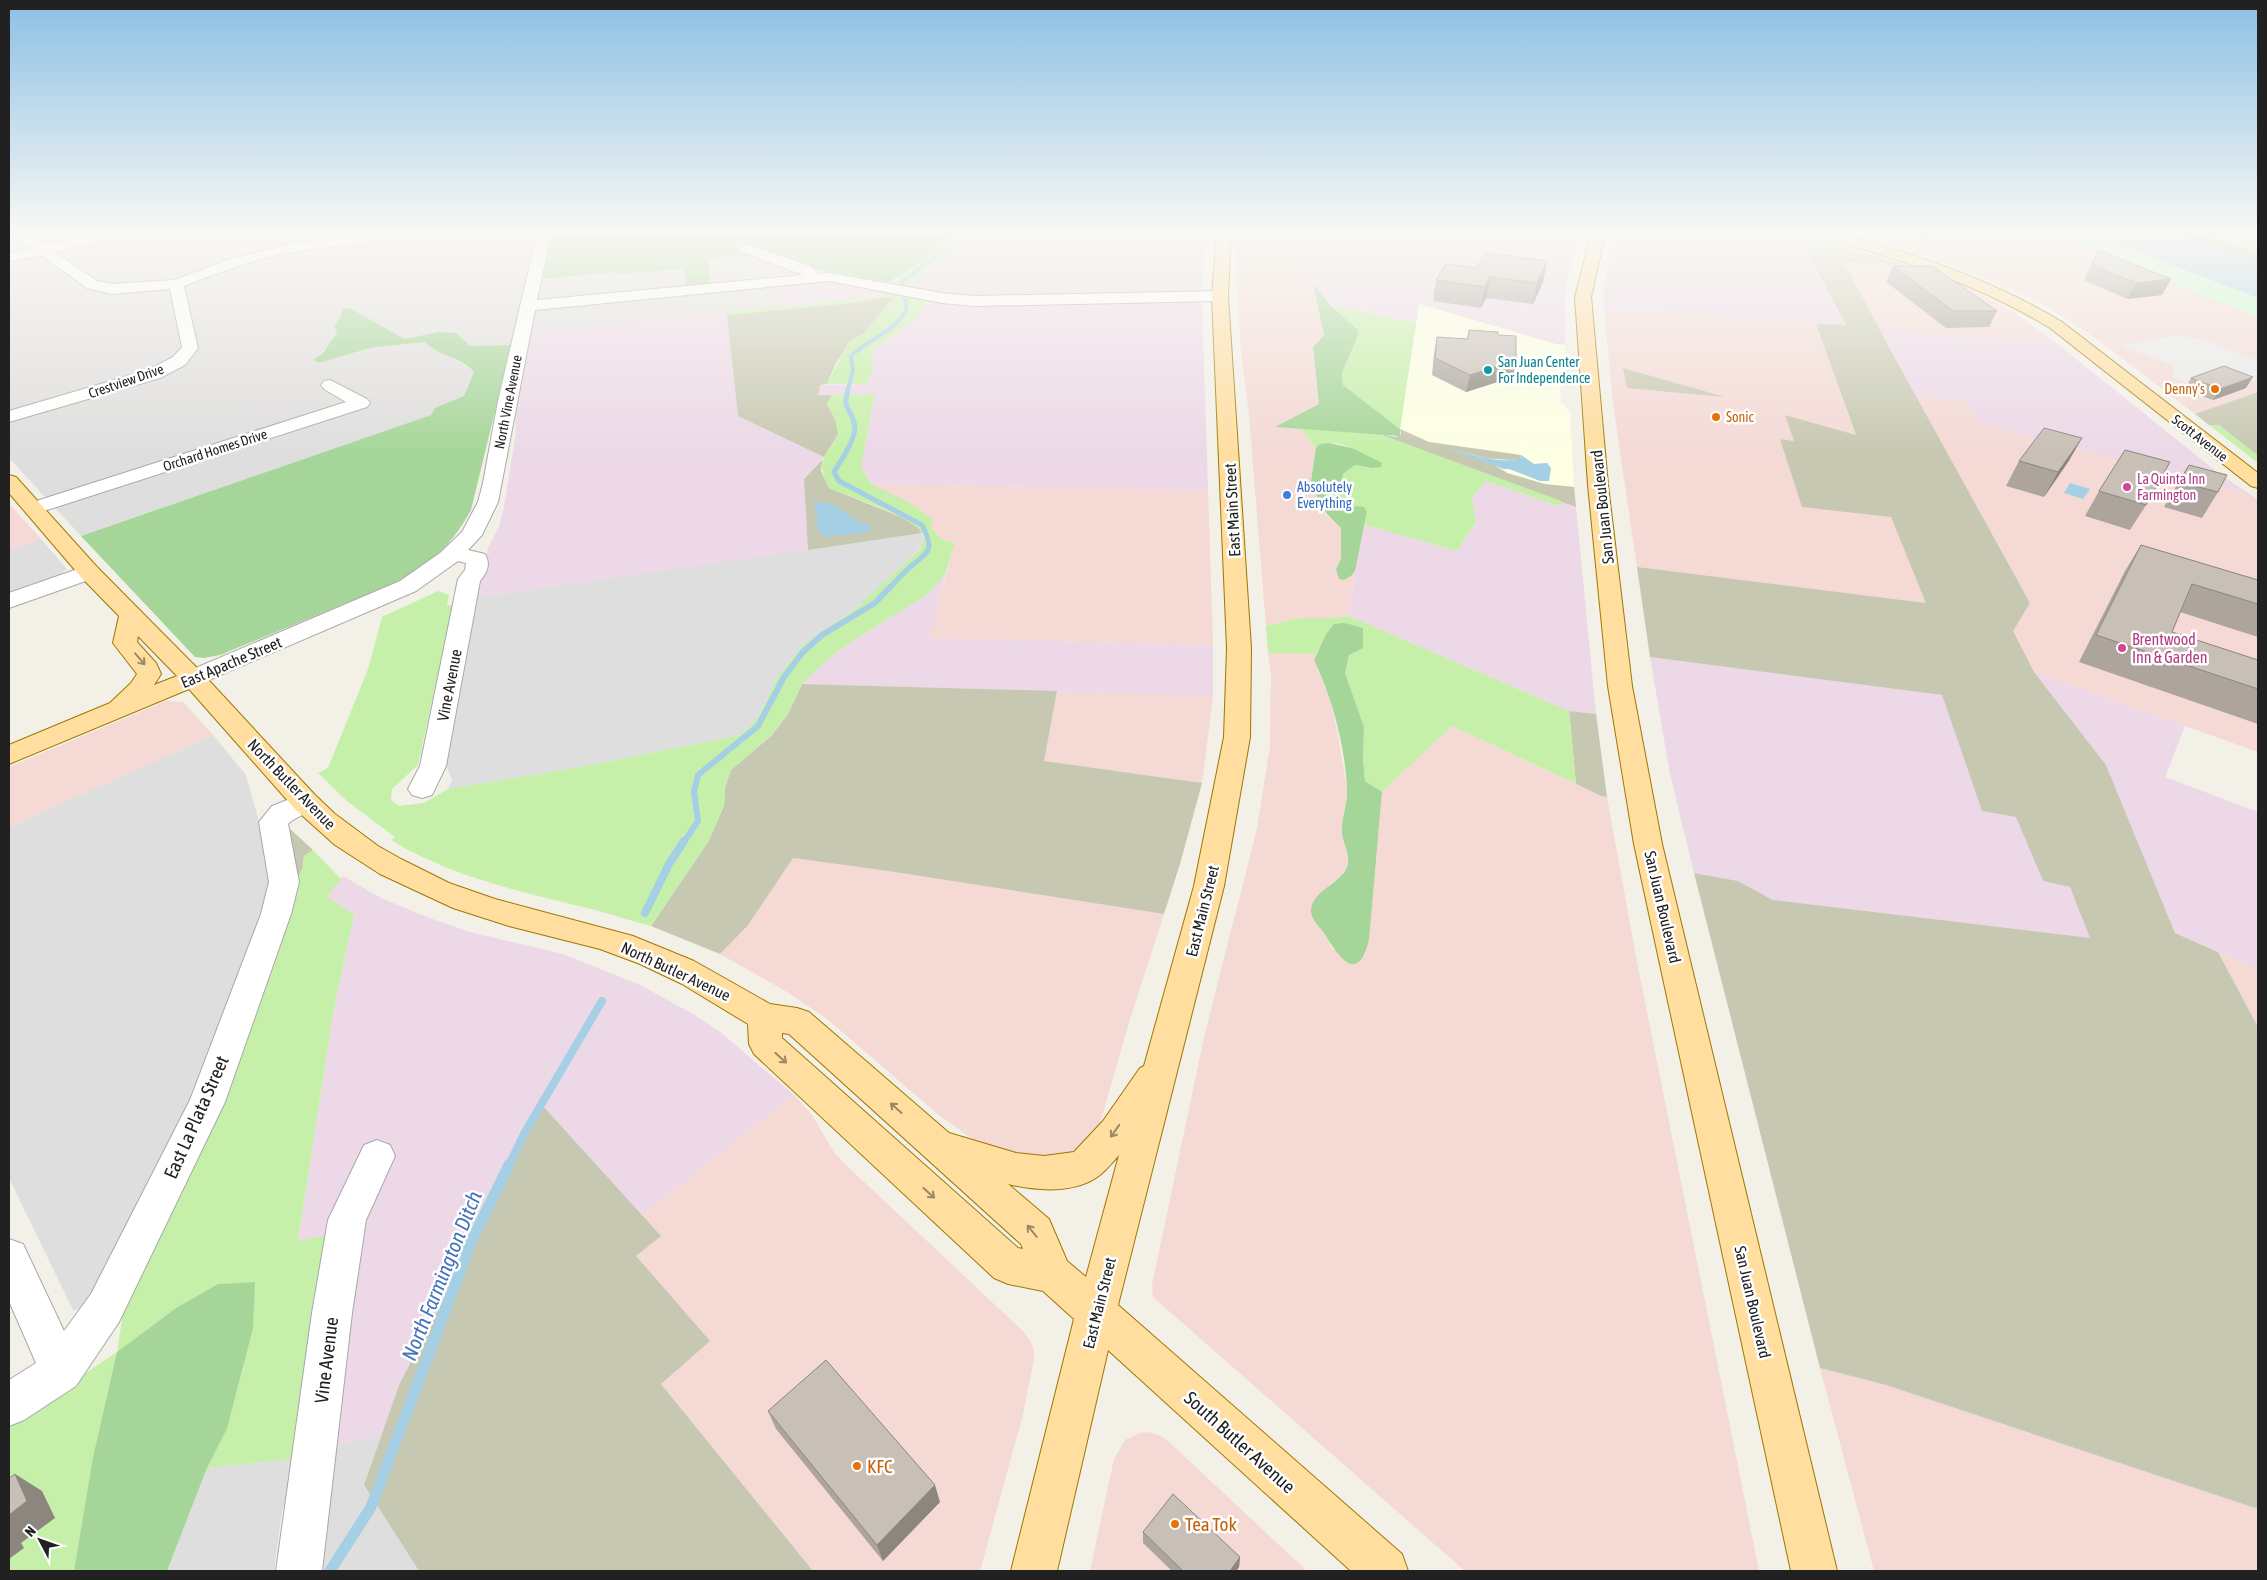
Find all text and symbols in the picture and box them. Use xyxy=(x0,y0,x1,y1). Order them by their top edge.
street label: North Vine Avenue xyxy=(491,354,525,450)
place label: San Juan Center For Independence xyxy=(1498,354,1590,386)
street label: Crestview Drive xyxy=(86,361,166,401)
marker: San Juan Center For Independence xyxy=(1482,364,1494,376)
place label: Denny's xyxy=(2164,381,2205,397)
marker: Denny's xyxy=(2209,383,2221,395)
place label: Sonic xyxy=(1726,409,1754,425)
marker: Sonic xyxy=(1710,411,1722,423)
street label: Scott Avenue xyxy=(2169,411,2231,465)
street label: Orchard Homes Drive xyxy=(161,426,269,474)
street label: San Juan Boulevard xyxy=(1587,449,1617,565)
street label: East Main Street xyxy=(1221,462,1243,557)
place label: La Quinta Inn Farmington xyxy=(2137,471,2205,503)
place label: Absolutely Everything xyxy=(1297,479,1352,511)
marker: La Quinta Inn Farmington xyxy=(2121,481,2133,493)
marker: Absolutely Everything xyxy=(1281,489,1293,501)
place label: Brentwood Inn & Garden xyxy=(2132,630,2208,666)
street label: East Apache Street xyxy=(178,633,285,692)
marker: Brentwood Inn & Garden xyxy=(2116,642,2128,654)
street label: Vine Avenue xyxy=(433,647,465,723)
one-way arrow xyxy=(134,653,145,666)
street label: North Butler Avenue xyxy=(244,735,340,833)
street label: San Juan Boulevard xyxy=(1641,849,1685,965)
street label: East Main Street xyxy=(1182,863,1222,959)
street label: North Butler Avenue xyxy=(618,938,734,1004)
street label: East La Plata Street xyxy=(159,1052,233,1182)
one-way arrow xyxy=(775,1052,787,1064)
one-way arrow xyxy=(890,1102,903,1113)
one-way arrow xyxy=(1110,1124,1120,1138)
water label: North Farmington Ditch xyxy=(396,1187,486,1364)
one-way arrow xyxy=(922,1187,935,1199)
one-way arrow xyxy=(1026,1224,1037,1237)
street label: San Juan Boulevard xyxy=(1731,1244,1775,1360)
street label: East Main Street xyxy=(1079,1255,1119,1351)
street label: Vine Avenue xyxy=(310,1316,342,1404)
street label: South Butler Avenue xyxy=(1180,1387,1300,1497)
place label: KFC xyxy=(867,1455,893,1477)
marker: KFC xyxy=(851,1460,863,1472)
place label: Tea Tok xyxy=(1185,1513,1237,1535)
north arrow xyxy=(15,1515,65,1565)
marker: Tea Tok xyxy=(1169,1518,1181,1530)
text: N xyxy=(21,1523,39,1540)

